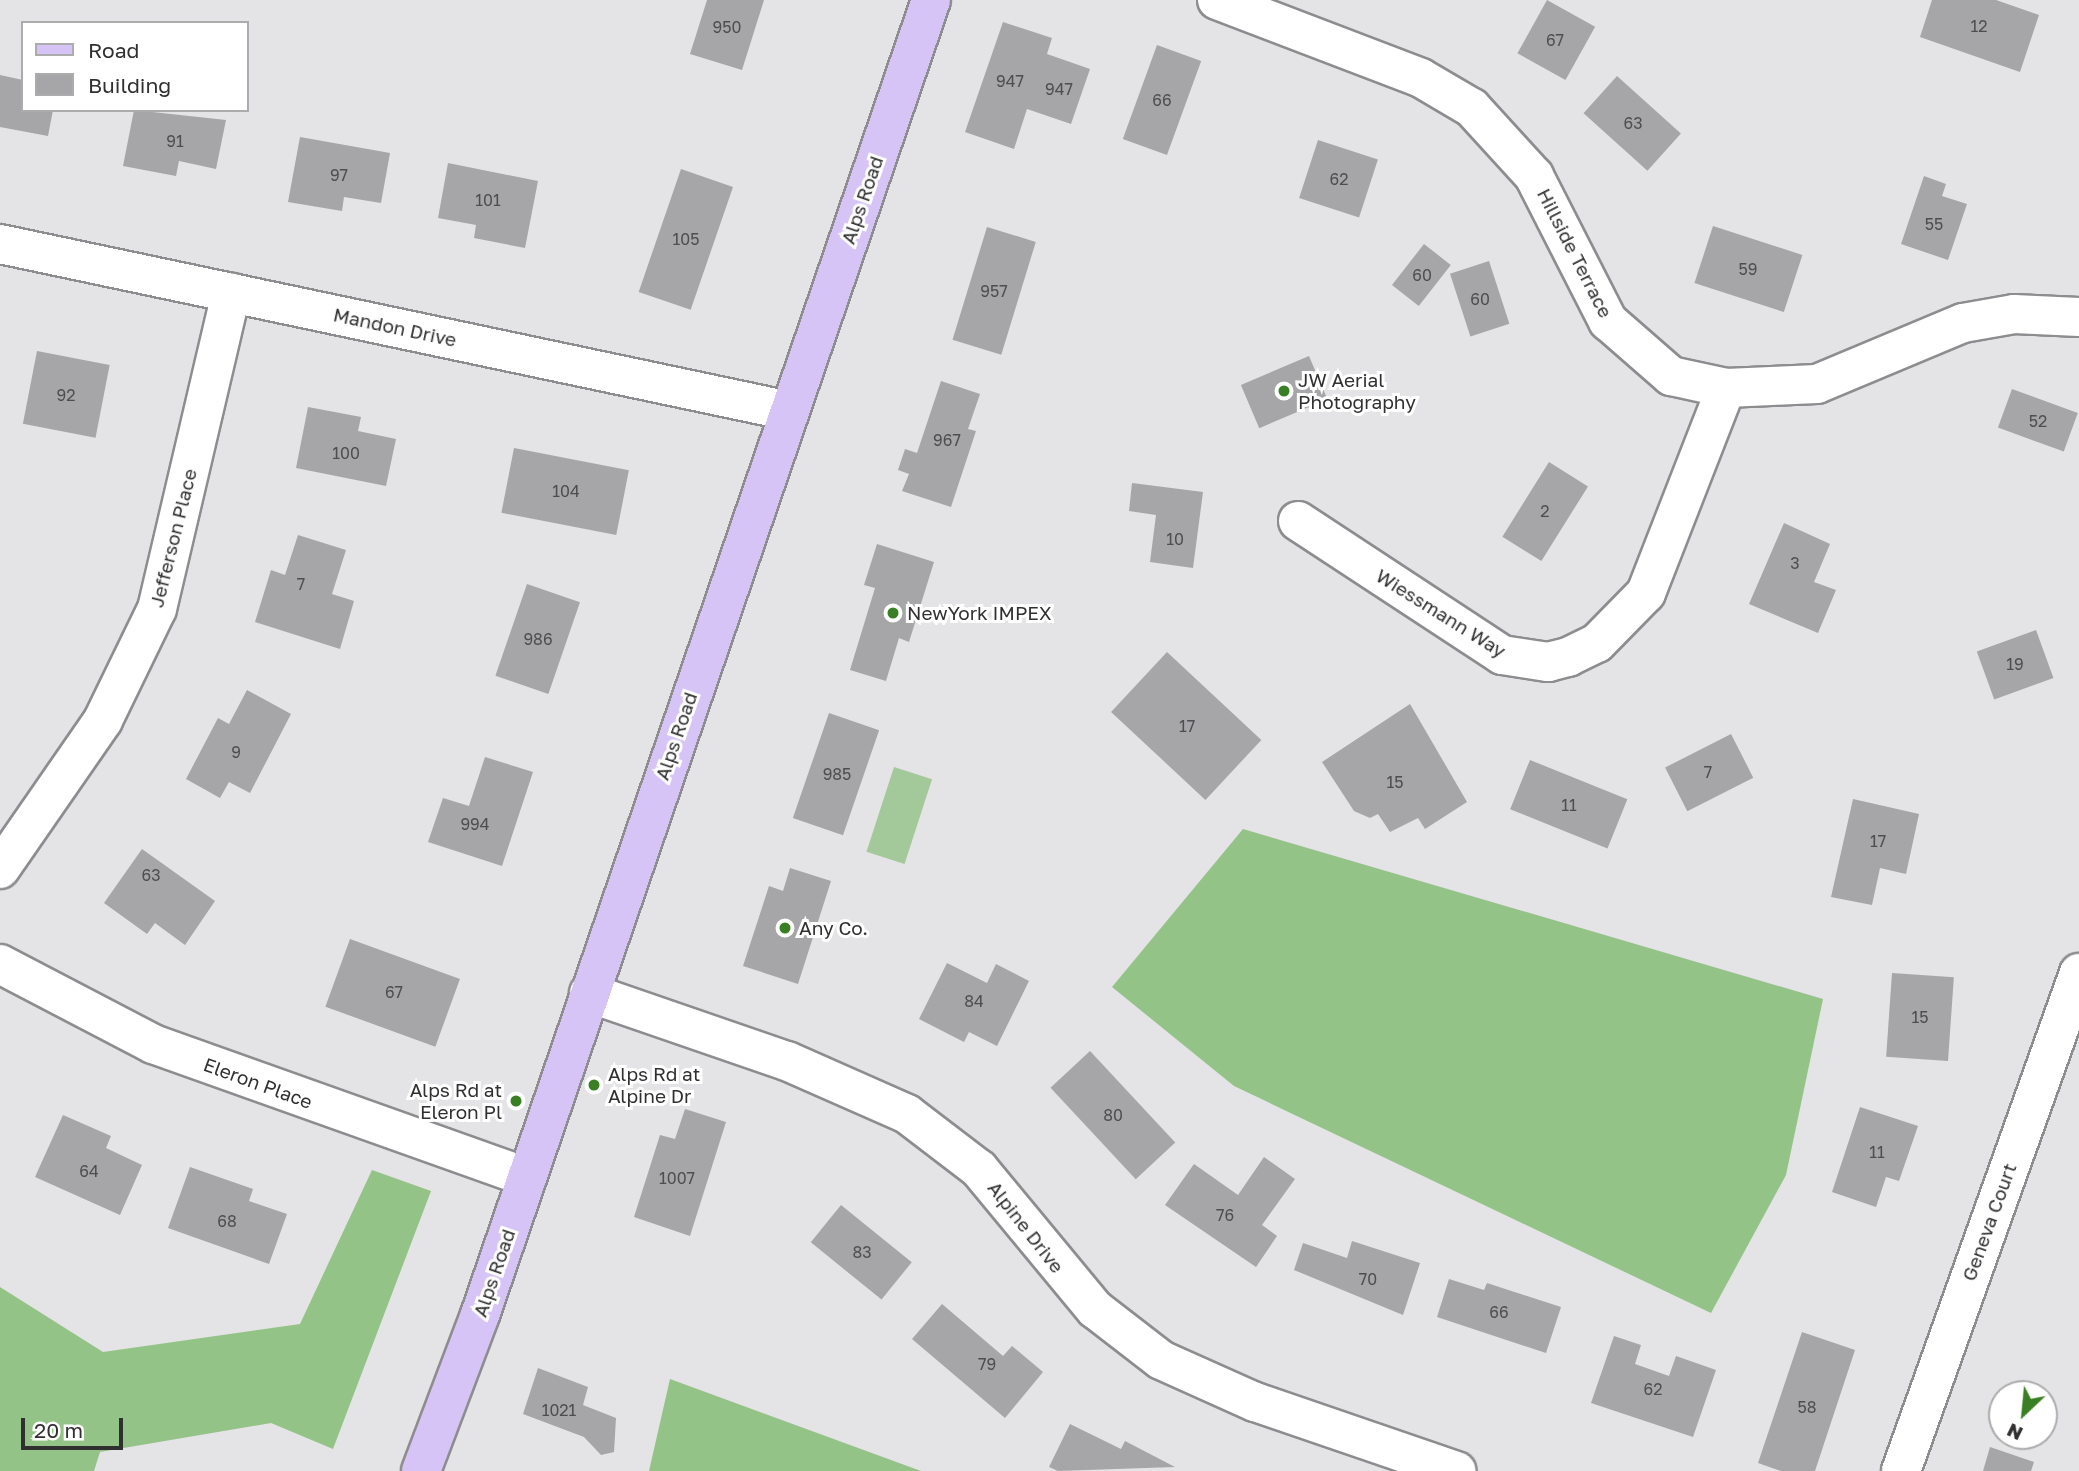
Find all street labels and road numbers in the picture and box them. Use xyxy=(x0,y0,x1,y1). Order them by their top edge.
street label: Alps Road xyxy=(836,153,888,247)
street label: Hillside Terrace xyxy=(1533,185,1617,321)
street label: Mandon Drive xyxy=(331,303,459,351)
street label: Jefferson Place xyxy=(145,466,201,610)
street label: Wiessmann Way xyxy=(1372,564,1510,662)
street label: Alps Road xyxy=(650,689,702,783)
street label: Eleron Place xyxy=(200,1053,316,1113)
street label: Geneva Court xyxy=(1957,1160,2021,1284)
street label: Alpine Drive xyxy=(983,1177,1069,1277)
street label: Alps Road xyxy=(468,1226,520,1320)

